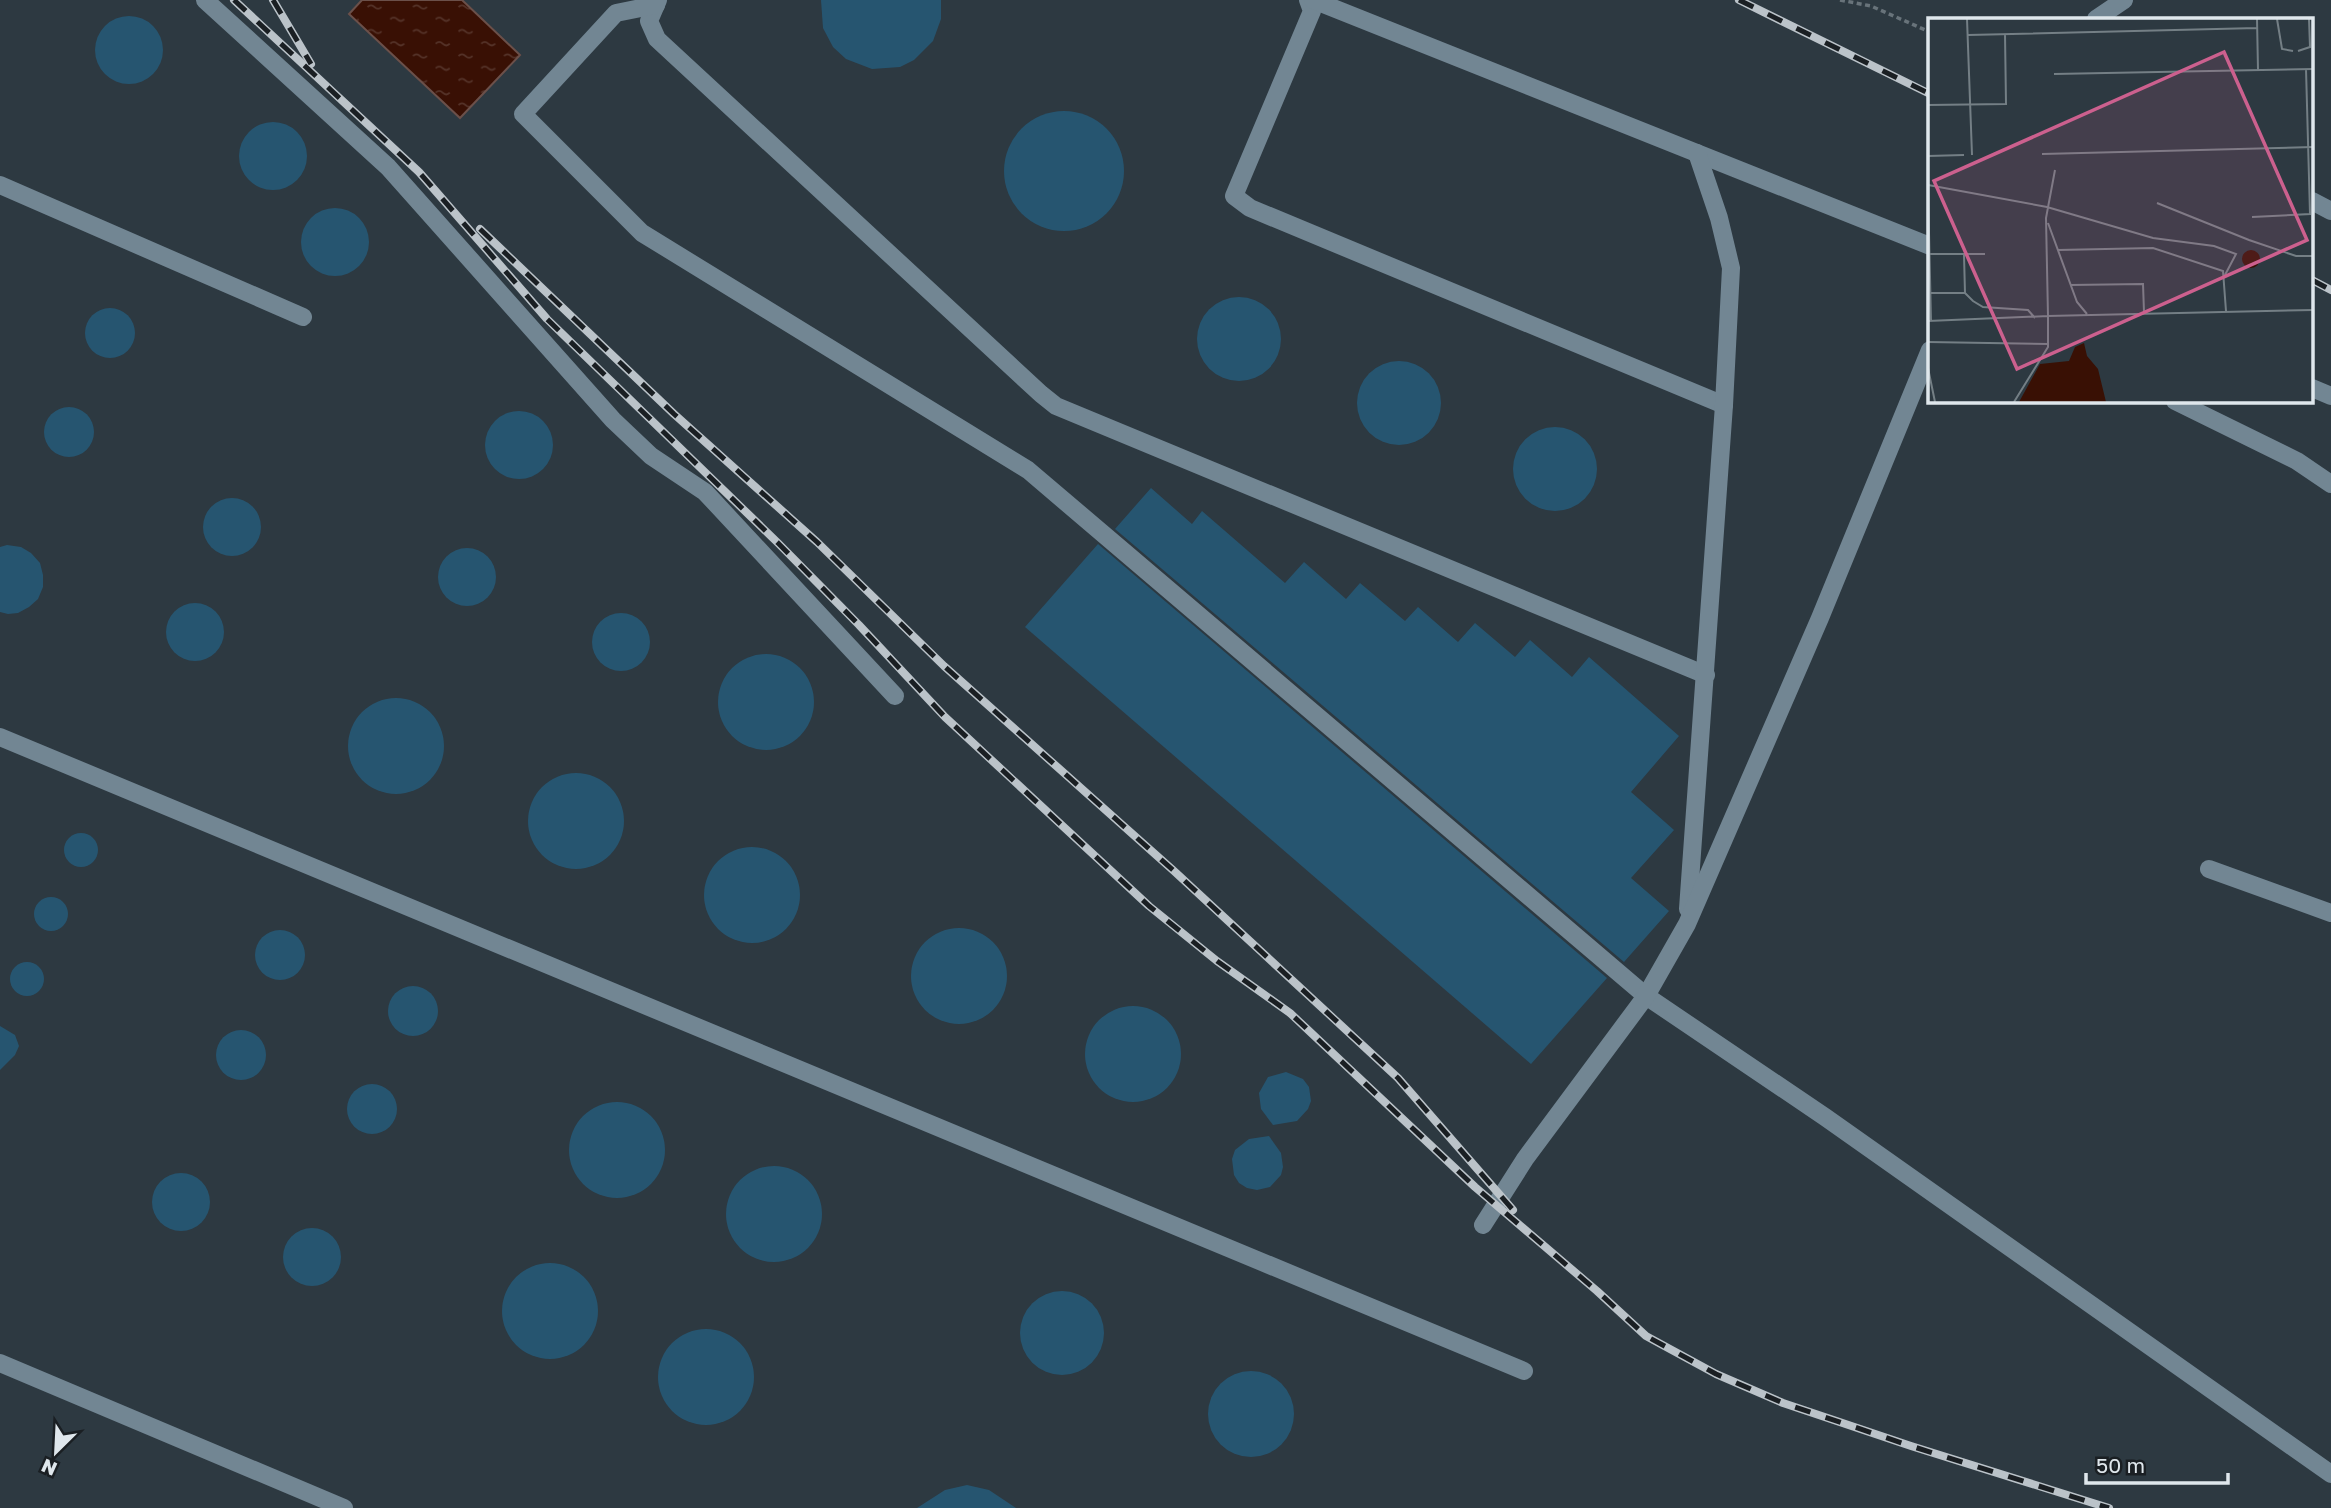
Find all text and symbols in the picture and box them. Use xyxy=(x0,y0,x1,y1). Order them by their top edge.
inset map xyxy=(1928,18,2314,402)
north arrow xyxy=(21,1417,91,1487)
scale bar xyxy=(2086,1442,2228,1486)
text: 50 m xyxy=(2096,1452,2145,1478)
text: N xyxy=(38,1455,60,1481)

